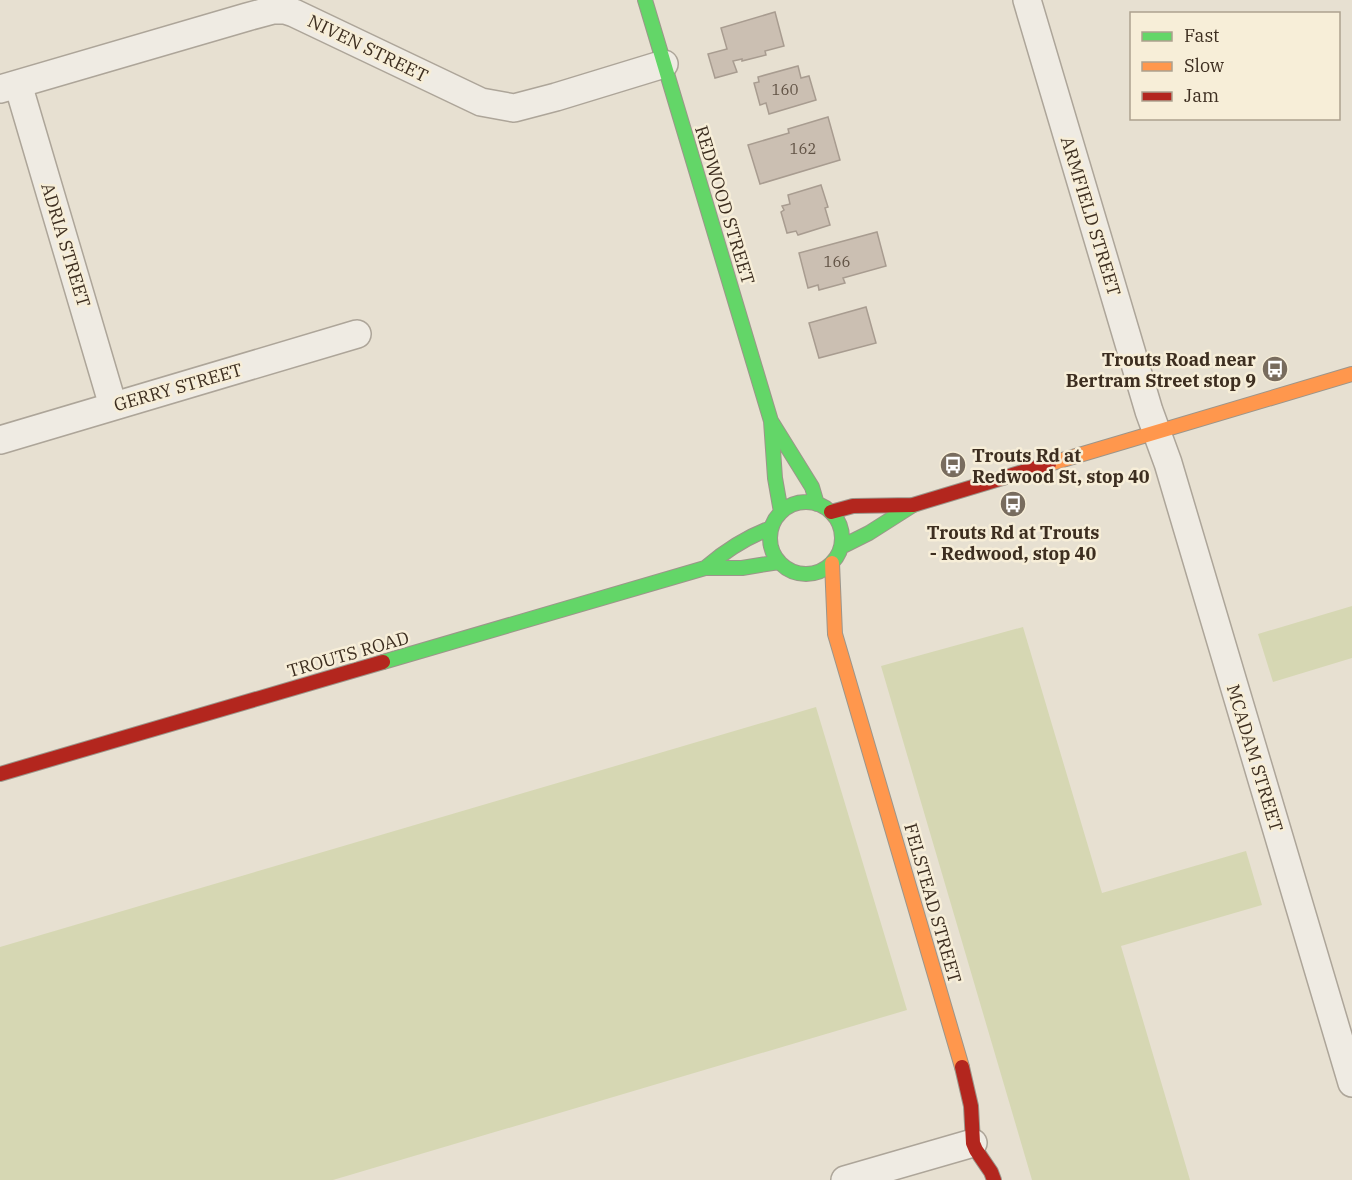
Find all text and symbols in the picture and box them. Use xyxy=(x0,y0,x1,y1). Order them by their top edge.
street label: NIVEN STREET xyxy=(304,9,432,87)
legend xyxy=(1130,12,1340,120)
text: Fast xyxy=(1184,24,1219,47)
text: Slow xyxy=(1184,54,1224,77)
house number: 160 xyxy=(771,80,799,99)
text: Jam xyxy=(1184,84,1219,107)
street label: REDWOOD STREET xyxy=(690,123,760,287)
street label: ARMFIELD STREET xyxy=(1056,133,1126,299)
house number: 162 xyxy=(789,139,817,158)
street label: ADRIA STREET xyxy=(36,180,96,310)
house number: 166 xyxy=(823,252,851,271)
place label: Trouts Road near Bertram Street stop 9 xyxy=(1066,348,1256,392)
bus stop icon: Trouts Road near Bertram Street stop 9 xyxy=(1260,354,1290,384)
street label: GERRY STREET xyxy=(111,358,245,416)
place label: Trouts Rd at Redwood St, stop 40 xyxy=(972,444,1150,488)
bus stop icon: Trouts Rd at Redwood St, stop 40 xyxy=(938,450,968,480)
bus stop icon: Trouts Rd at Trouts - Redwood, stop 40 xyxy=(998,489,1028,519)
place label: Trouts Rd at Trouts - Redwood, stop 40 xyxy=(927,521,1099,565)
street label: TROUTS ROAD xyxy=(284,626,412,682)
street label: MCADAM STREET xyxy=(1222,682,1288,835)
street label: FELSTEAD STREET xyxy=(899,820,967,986)

